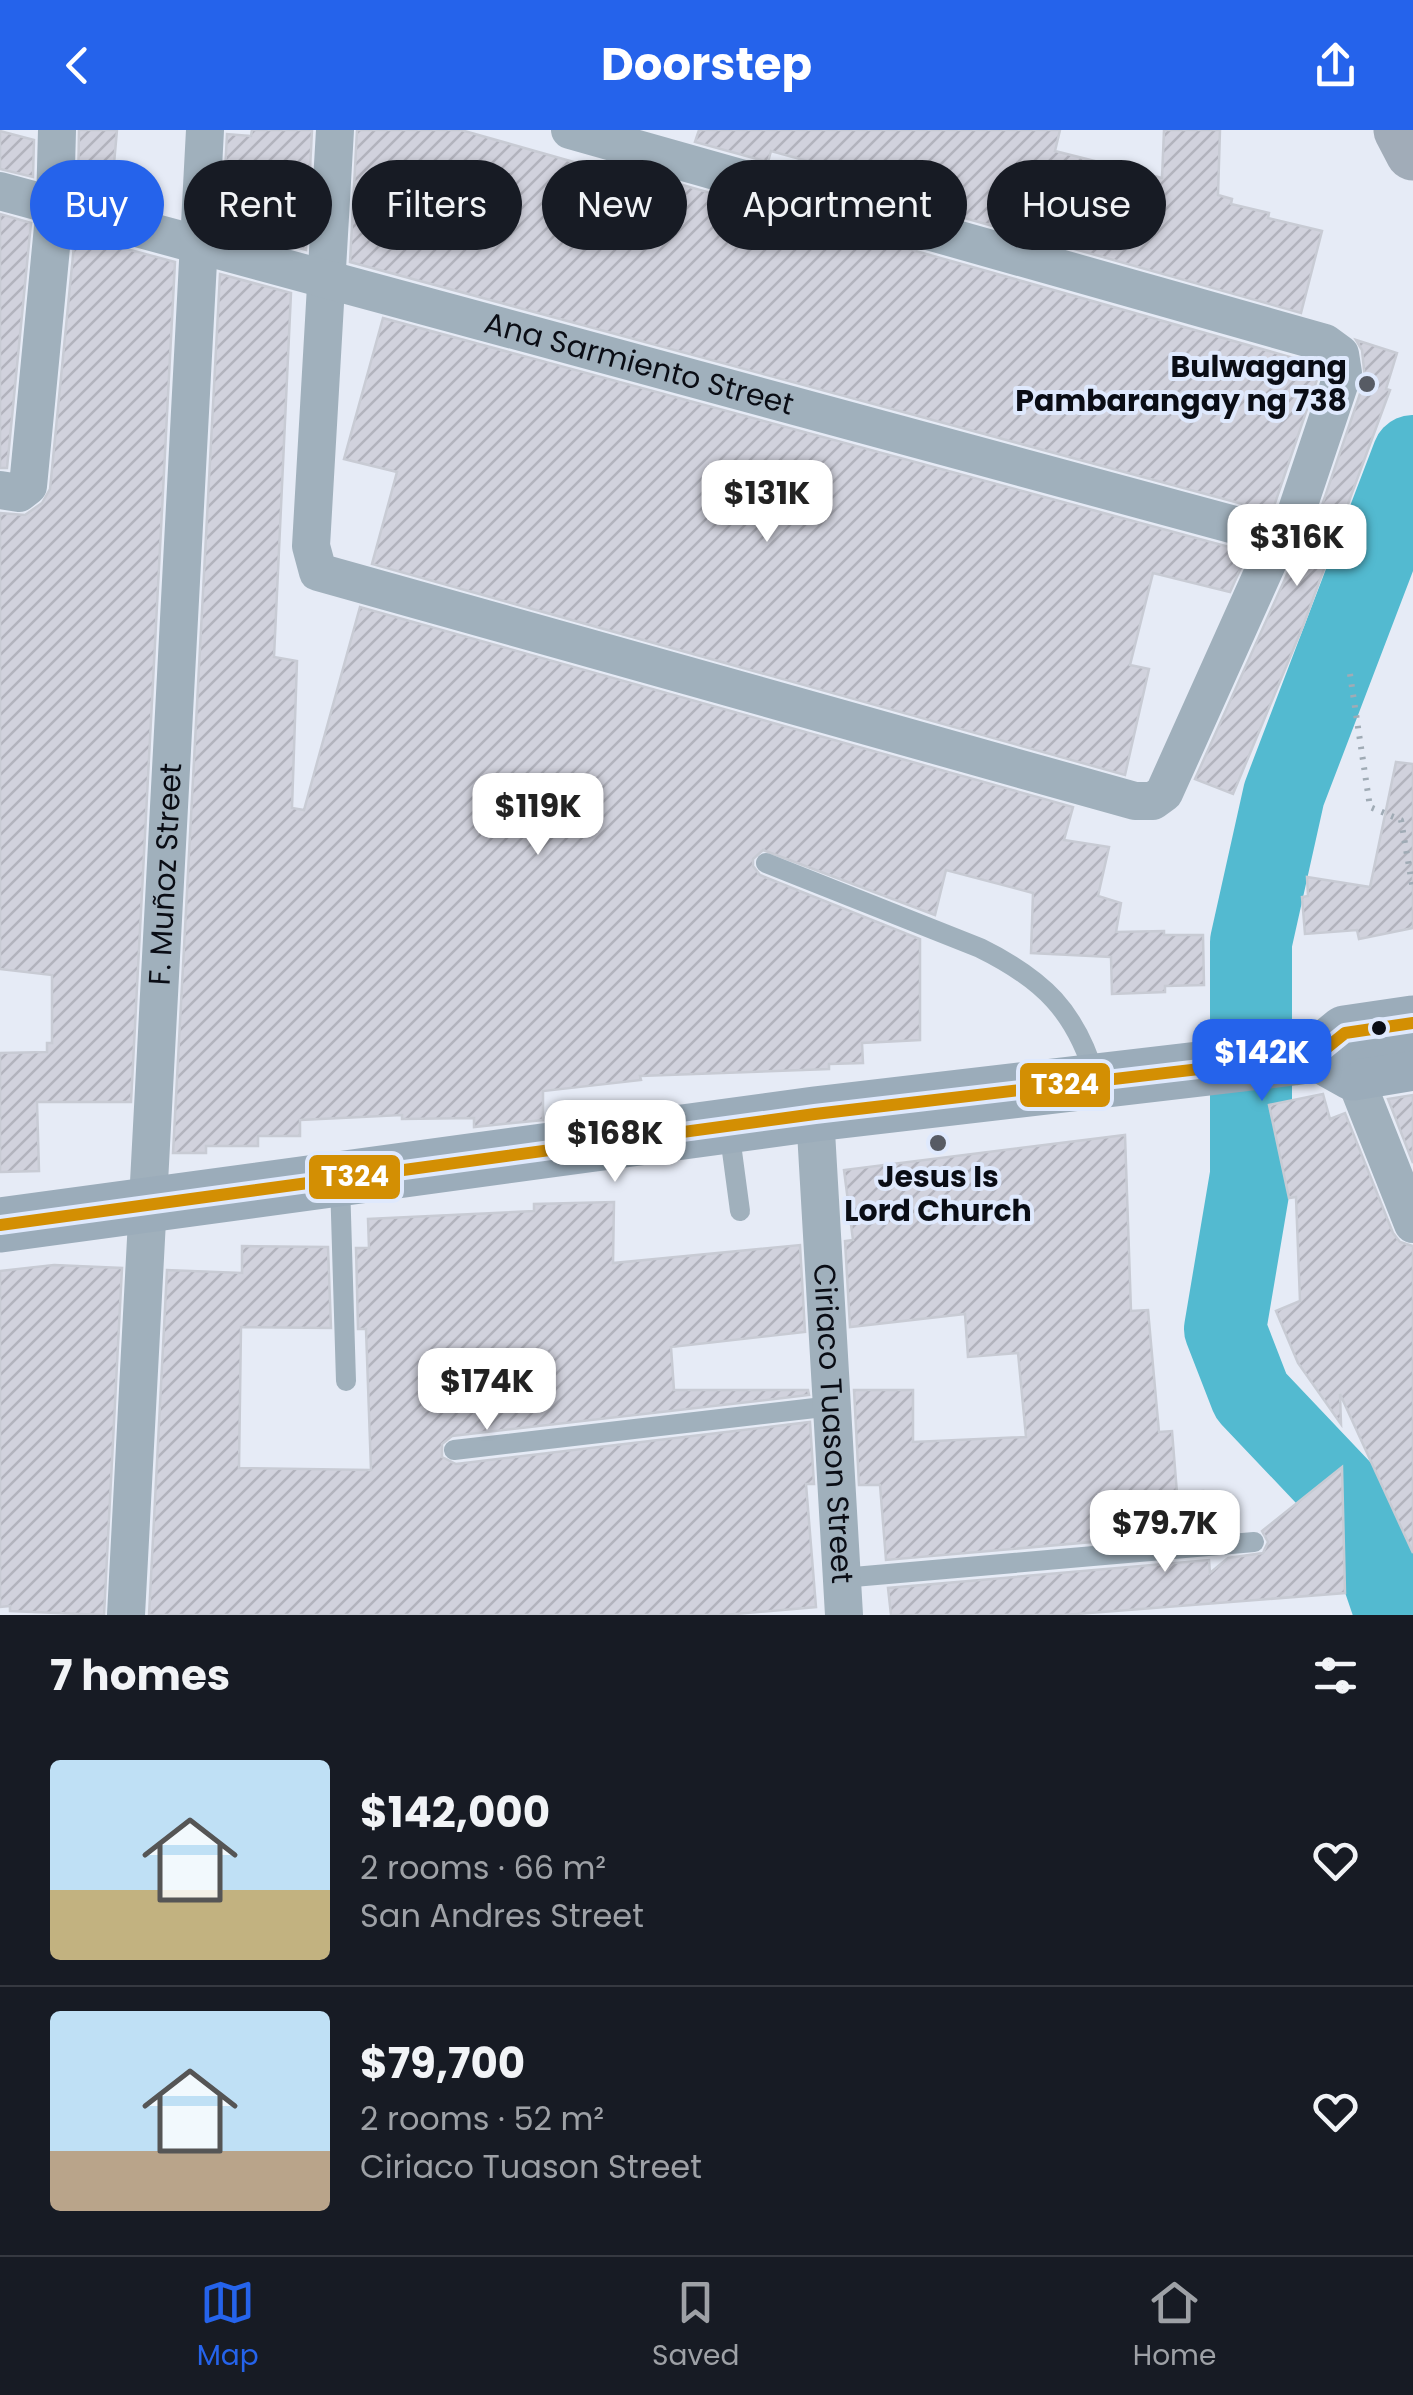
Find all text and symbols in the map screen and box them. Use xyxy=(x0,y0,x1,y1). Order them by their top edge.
text: Doorstep xyxy=(601,33,812,96)
icon: back xyxy=(50,38,105,93)
icon: share xyxy=(1308,38,1363,93)
chip: Buy xyxy=(30,160,164,250)
chip: Rent xyxy=(184,160,332,250)
chip: Filters xyxy=(352,160,522,250)
chip: New xyxy=(542,160,687,250)
chip: Apartment xyxy=(707,160,967,250)
chip: House xyxy=(987,160,1166,250)
street label: Ana Sarmiento Street xyxy=(480,301,799,426)
place label: Bulwagang Pambarangay ng 738 xyxy=(1015,345,1347,422)
marker: Bulwagang Pambarangay ng 738 xyxy=(1356,373,1378,395)
pin: $131K xyxy=(697,460,837,545)
text: $131K xyxy=(724,470,810,515)
pin: $316K xyxy=(1227,504,1367,589)
text: $316K xyxy=(1249,514,1345,559)
street label: F. Muñoz Street xyxy=(138,762,192,986)
pin: $119K xyxy=(468,773,608,858)
text: $119K xyxy=(494,783,582,828)
unlabelled marker xyxy=(1369,1018,1389,1038)
pin: $142K xyxy=(1192,1019,1332,1104)
text: $142K xyxy=(1214,1029,1310,1074)
line badge: T324 xyxy=(1018,1061,1112,1109)
text: T324 xyxy=(1031,1065,1099,1104)
pin: $168K xyxy=(545,1100,685,1185)
text: $168K xyxy=(567,1110,663,1155)
marker: Jesus Is Lord Church xyxy=(927,1132,949,1154)
line badge: T324 xyxy=(307,1153,402,1201)
place label: Jesus Is Lord Church xyxy=(844,1155,1032,1232)
text: T324 xyxy=(321,1157,389,1196)
street label: Ciriaco Tuason Street xyxy=(803,1262,864,1585)
pin: $174K xyxy=(417,1348,557,1433)
text: $174K xyxy=(440,1358,534,1403)
pin: $79.7K xyxy=(1084,1490,1246,1575)
text: $79.7K xyxy=(1112,1500,1218,1545)
text: 7 homes xyxy=(50,1646,230,1705)
icon: filters xyxy=(1308,1648,1363,1703)
text: $142,000 xyxy=(360,1783,550,1842)
icon: home xyxy=(130,1800,250,1920)
icon: heart xyxy=(1308,1833,1363,1888)
text: 2 rooms · 66 m² xyxy=(360,1845,606,1890)
text: San Andres Street xyxy=(360,1893,644,1938)
text: $79,700 xyxy=(360,2034,525,2093)
icon: home xyxy=(130,2051,250,2171)
icon: heart xyxy=(1308,2084,1363,2139)
text: 2 rooms · 52 m² xyxy=(360,2096,604,2141)
text: Ciriaco Tuason Street xyxy=(360,2144,702,2189)
tab: Map xyxy=(197,2275,259,2377)
tab: Saved xyxy=(652,2275,739,2377)
tab: Home xyxy=(1133,2275,1216,2377)

